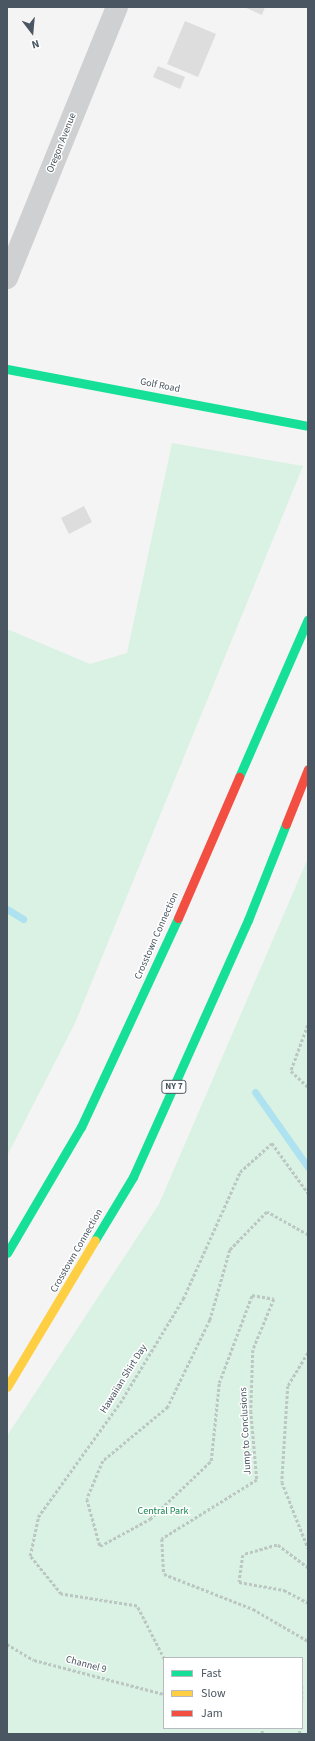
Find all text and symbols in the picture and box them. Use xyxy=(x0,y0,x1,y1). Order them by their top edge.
north arrow xyxy=(12,12,52,52)
text: N xyxy=(30,36,41,52)
street label: Oregon Avenue xyxy=(45,111,79,175)
street label: Golf Road xyxy=(139,376,181,396)
street label: Crosstown Connection xyxy=(132,891,182,981)
road number: NY 7 xyxy=(161,1080,187,1094)
street label: Crosstown Connection xyxy=(48,1207,106,1295)
street label: Hawaiian Shirt Day xyxy=(98,1342,150,1416)
street label: Jump to Conclusions xyxy=(238,1387,254,1475)
park label: Central Park xyxy=(137,1506,189,1518)
street label: Channel 9 xyxy=(64,1654,108,1676)
legend xyxy=(163,1657,303,1729)
text: Fast xyxy=(201,1665,221,1682)
text: Slow xyxy=(201,1685,226,1702)
text: Jam xyxy=(201,1705,223,1722)

